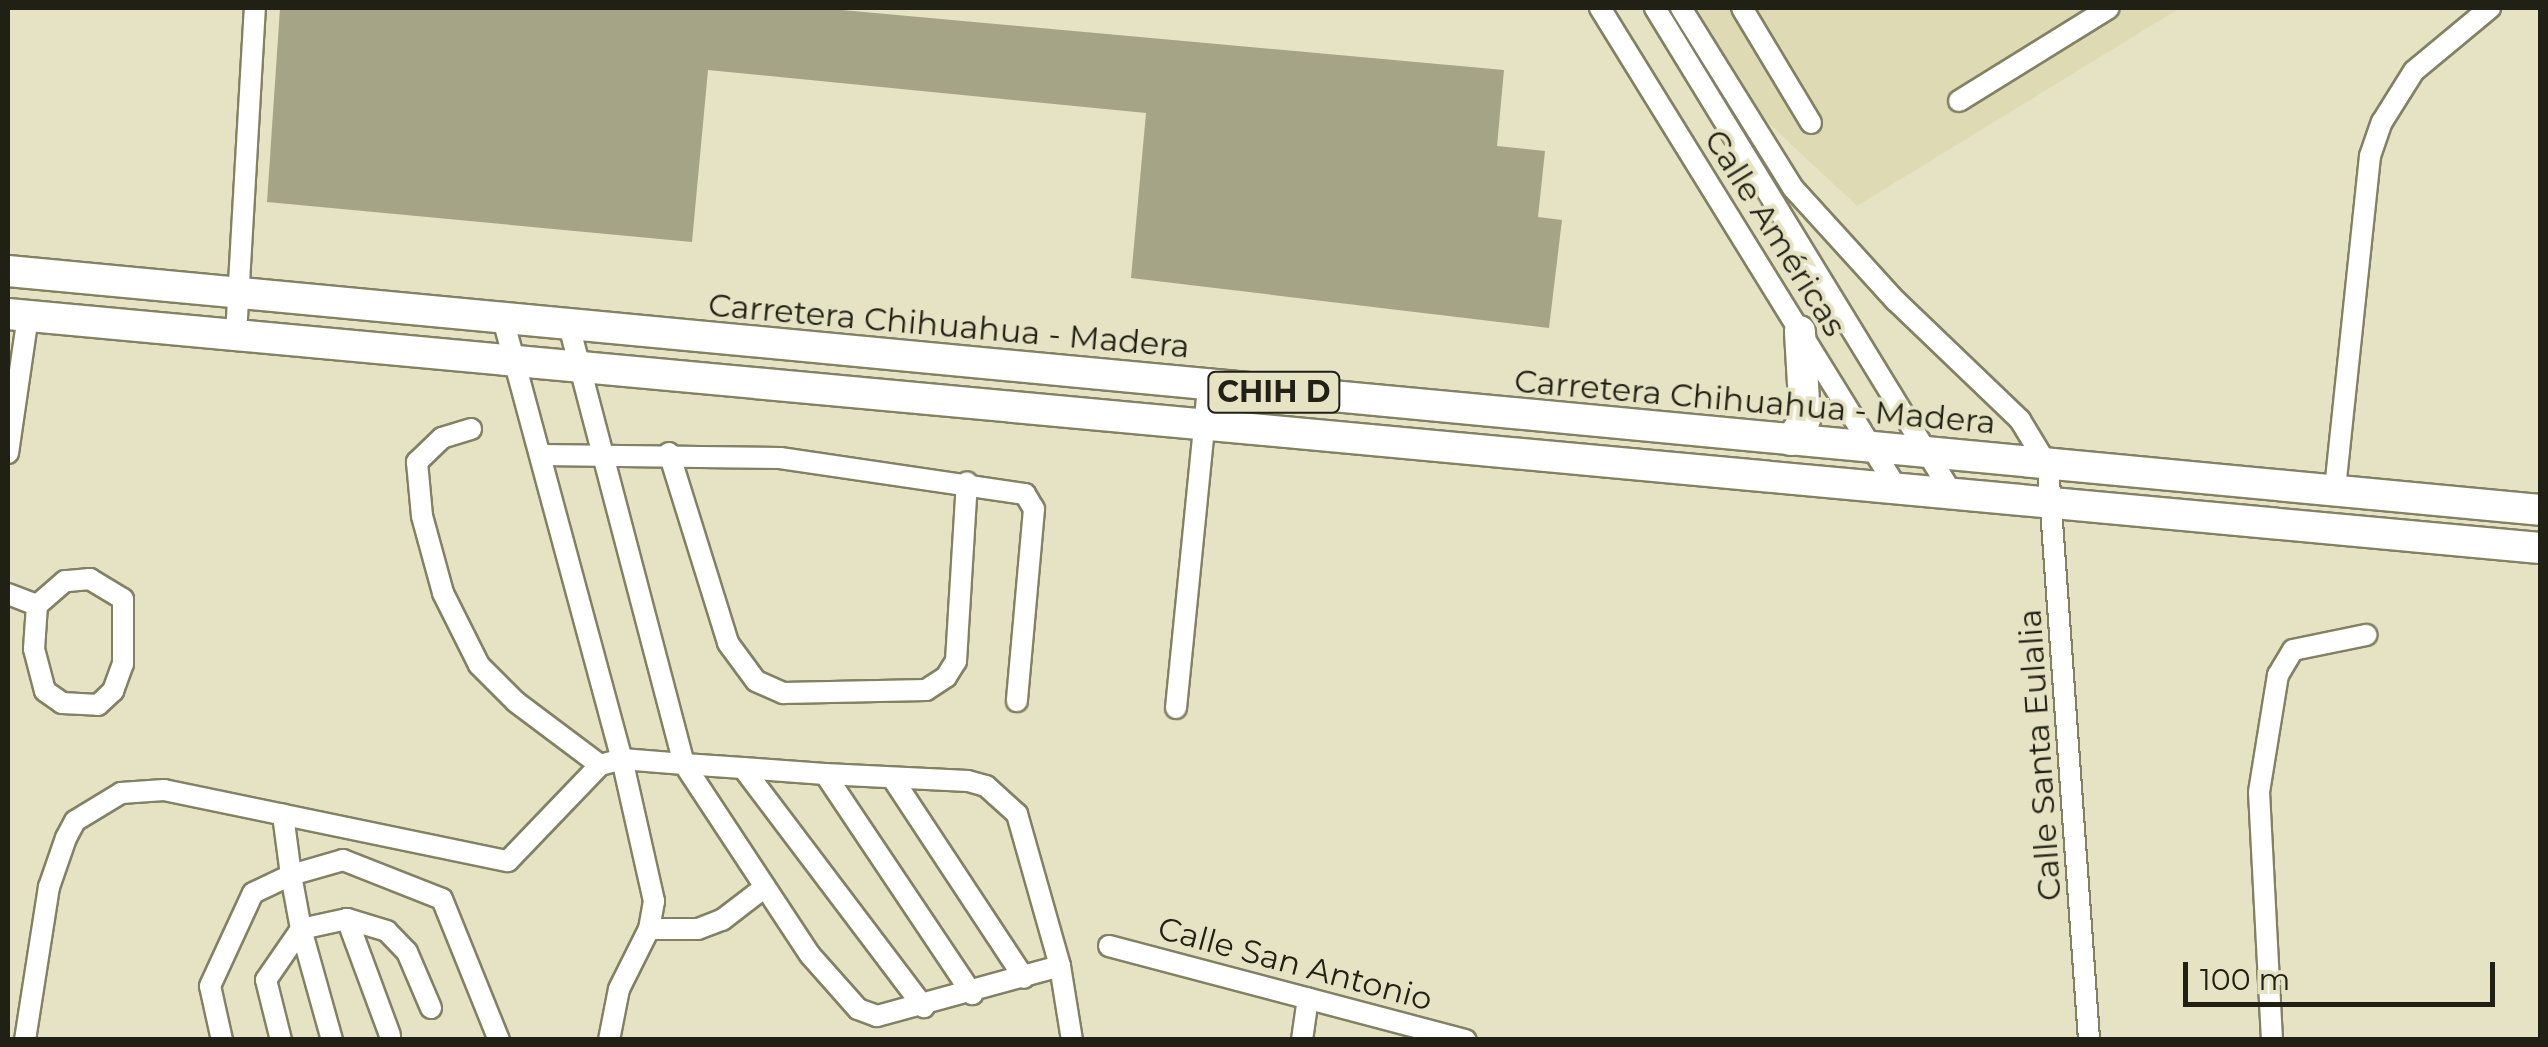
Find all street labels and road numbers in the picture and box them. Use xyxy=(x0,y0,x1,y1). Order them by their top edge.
street label: Calle Américas xyxy=(1696,123,1854,343)
street label: Carretera Chihuahua - Madera xyxy=(707,286,1191,366)
street label: Carretera Chihuahua - Madera xyxy=(1513,362,1997,442)
road number: CHIH D xyxy=(1206,367,1342,417)
street label: Calle Santa Eulalia xyxy=(2011,608,2069,902)
street label: Calle San Antonio xyxy=(1154,909,1436,1019)

